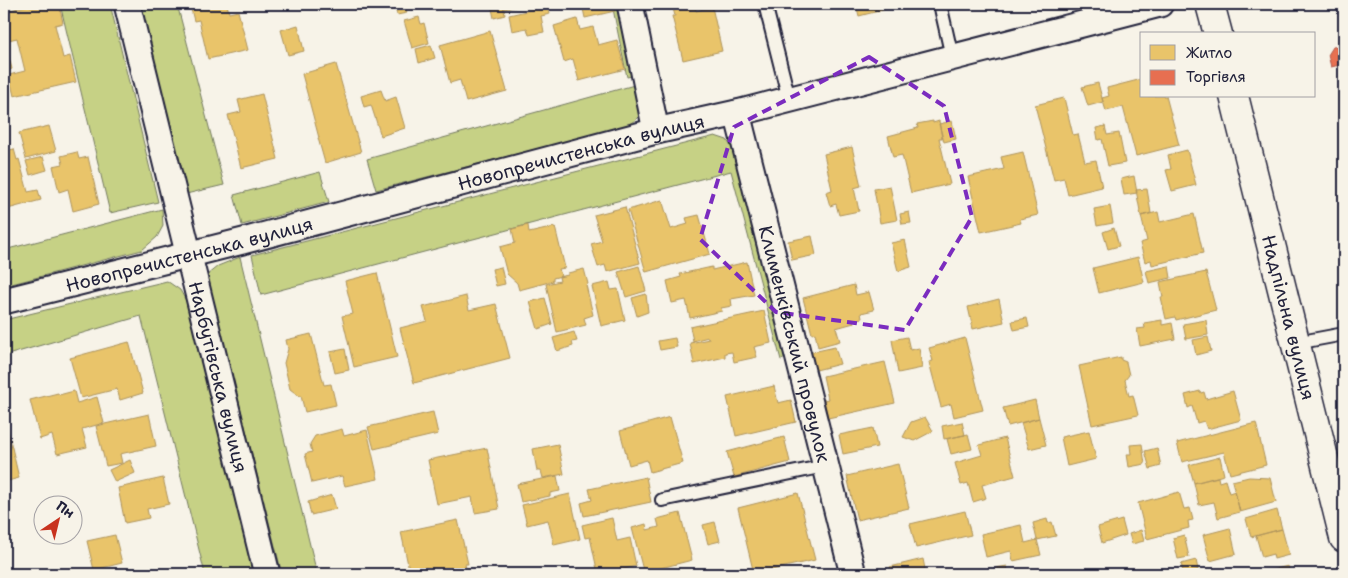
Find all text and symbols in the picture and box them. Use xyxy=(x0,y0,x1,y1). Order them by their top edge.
legend xyxy=(1140,32,1316,98)
text: Житло xyxy=(1186,43,1232,63)
text: Торгівля xyxy=(1186,67,1246,87)
street label: Новопречистенська вулиця xyxy=(455,109,707,196)
street label: Новопречистенська вулиця xyxy=(63,211,316,298)
street label: Клименківський провулок xyxy=(753,223,836,465)
street label: Надпільна вулиця xyxy=(1256,232,1321,403)
street label: Нарбутівська вулиця xyxy=(183,279,254,475)
north arrow xyxy=(32,496,82,546)
text: Пн xyxy=(53,497,78,522)

